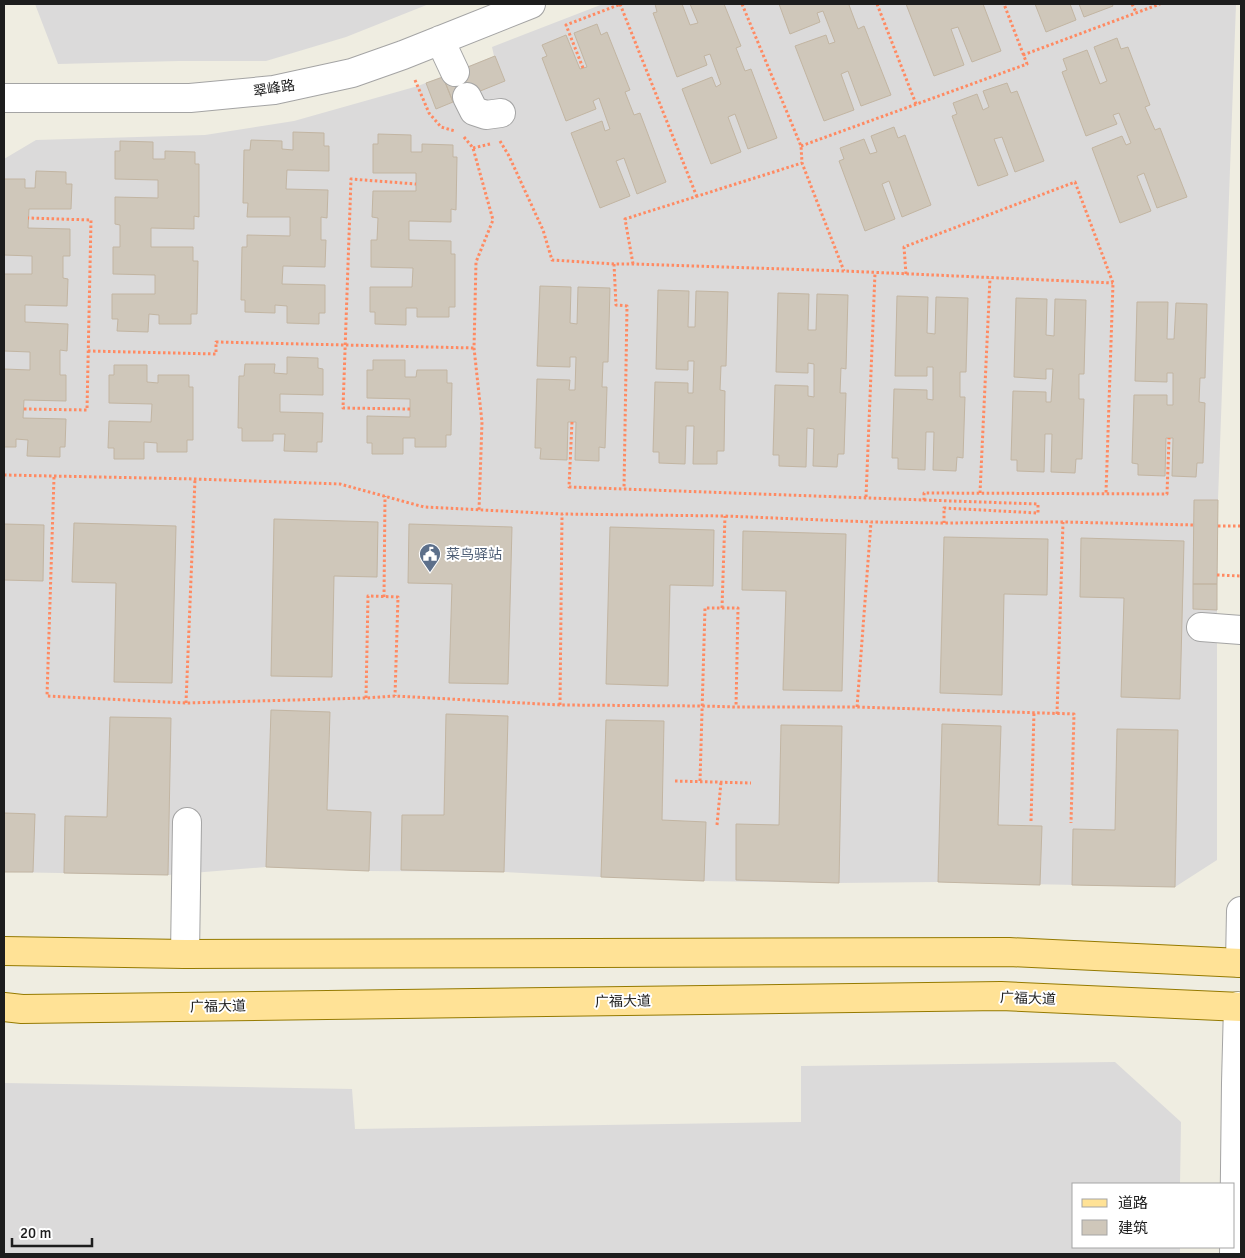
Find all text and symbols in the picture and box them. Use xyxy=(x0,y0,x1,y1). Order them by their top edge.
street label: 翠峰路 xyxy=(252,77,296,100)
public building icon: 菜鸟驿站 xyxy=(418,542,442,573)
place label: 菜鸟驿站 xyxy=(446,546,502,563)
street label: 广福大道 xyxy=(1000,989,1056,1008)
street label: 广福大道 xyxy=(595,993,651,1010)
street label: 广福大道 xyxy=(190,998,246,1015)
legend xyxy=(1072,1183,1235,1248)
text: 道路 xyxy=(1118,1194,1148,1212)
scale bar xyxy=(12,1216,92,1248)
text: 建筑 xyxy=(1118,1219,1148,1237)
text: 20 m xyxy=(20,1224,51,1242)

